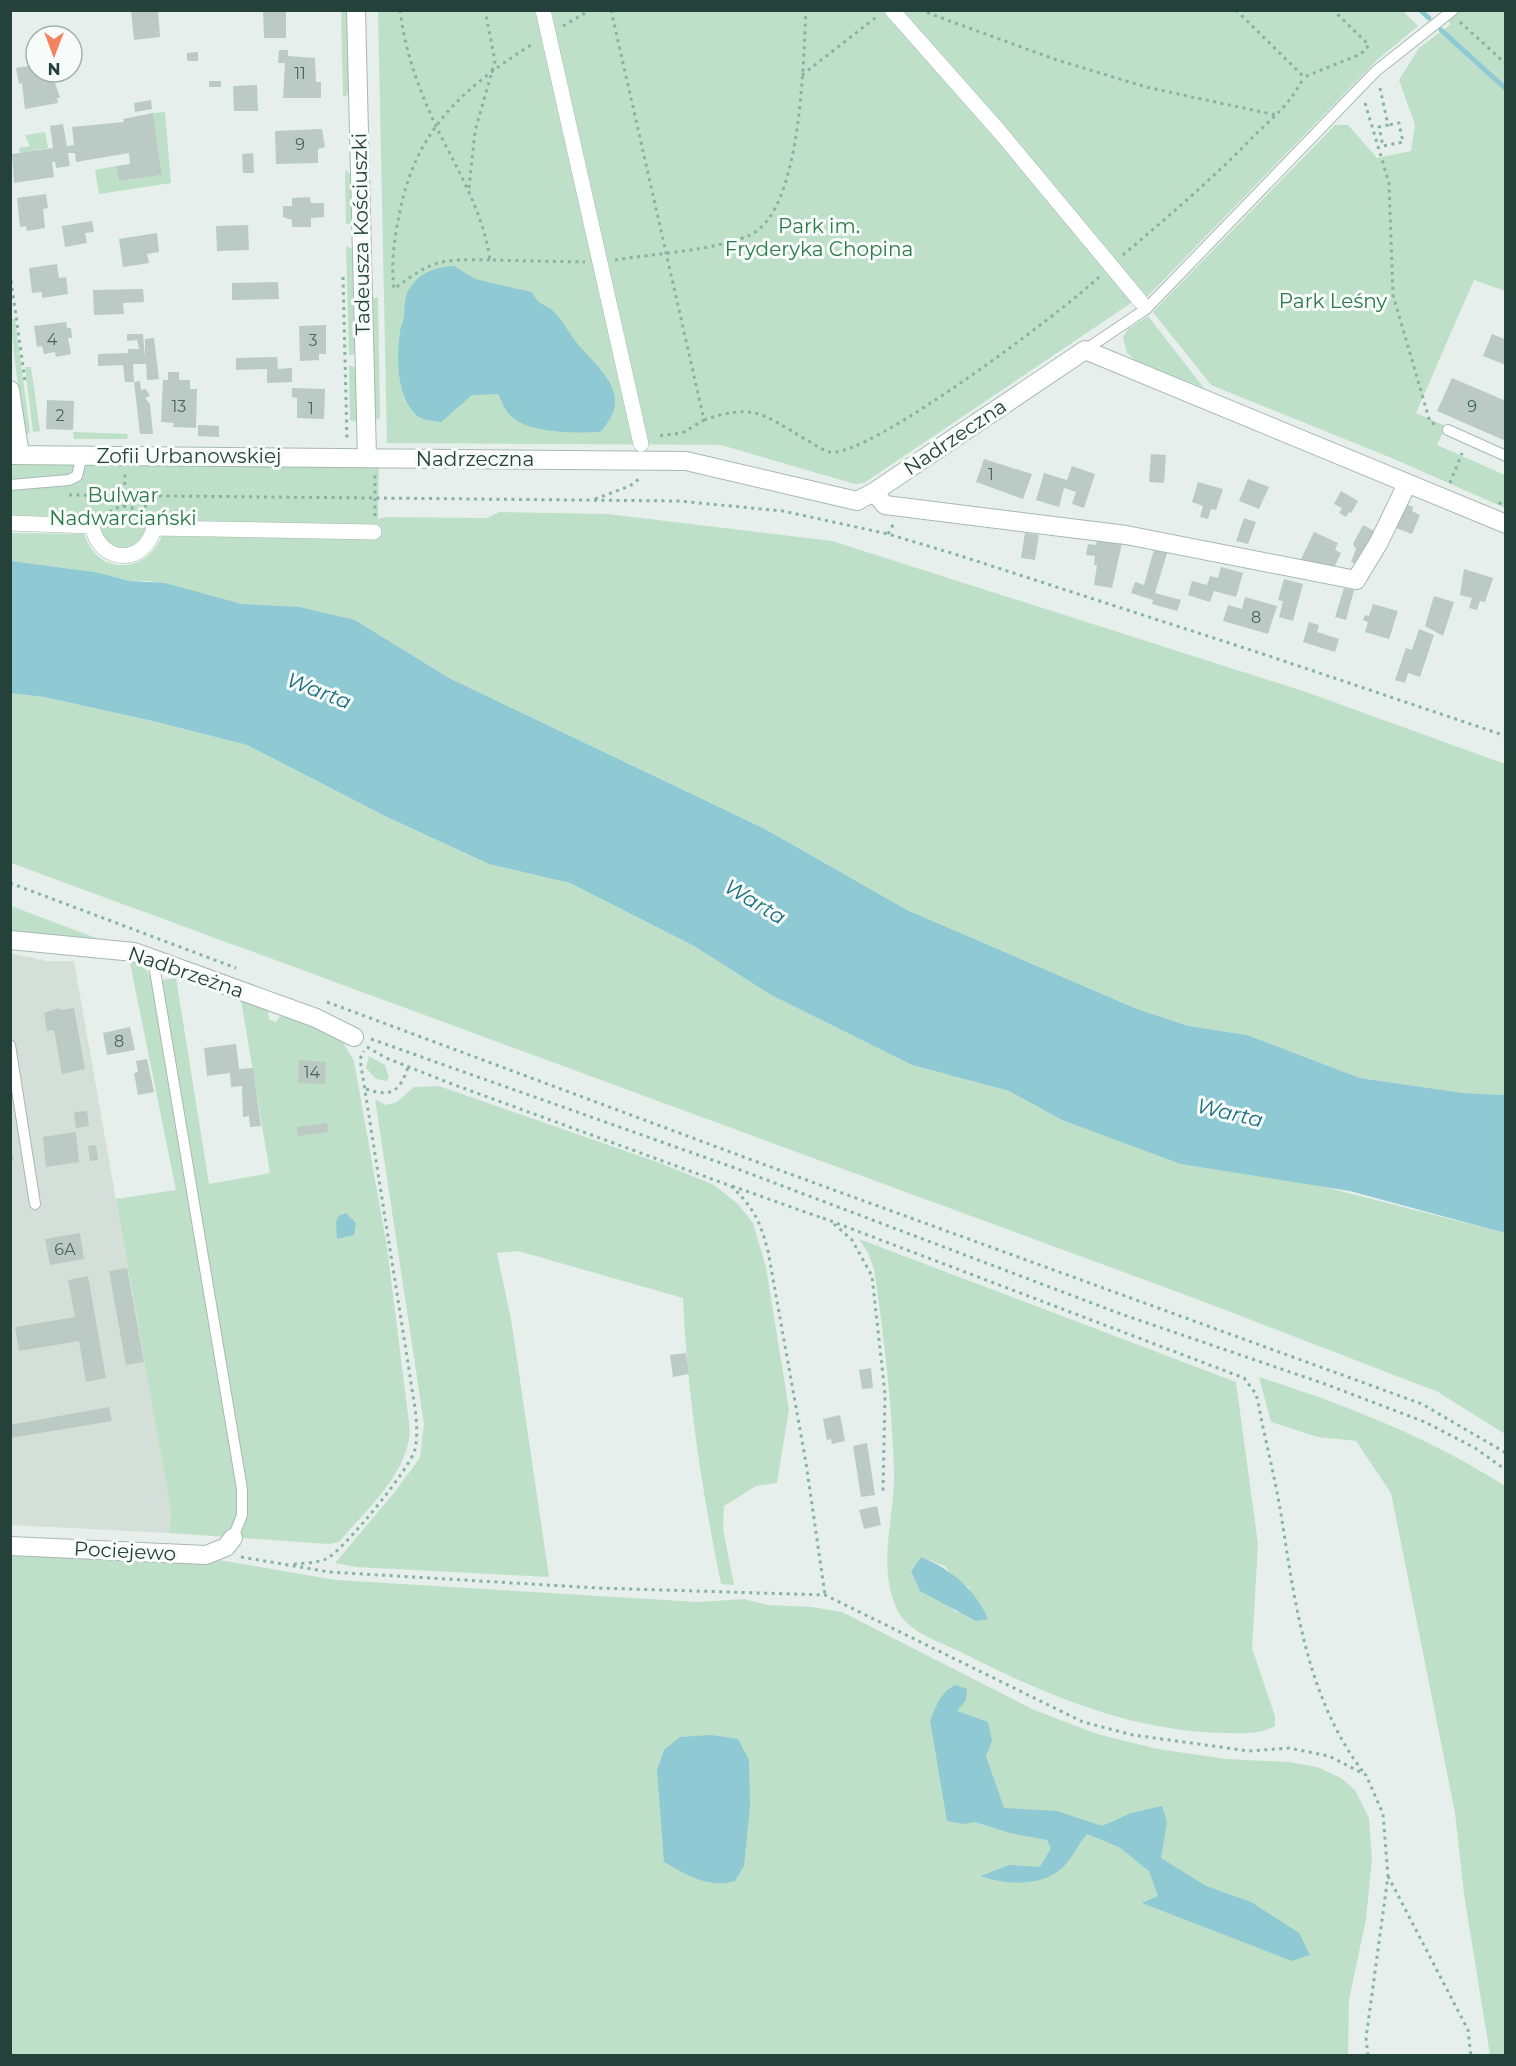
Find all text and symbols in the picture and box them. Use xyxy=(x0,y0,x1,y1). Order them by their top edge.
north arrow xyxy=(24,24,84,84)
text: N xyxy=(48,59,60,78)
house number: 11 xyxy=(294,64,306,83)
street label: Tadeusza Kościuszki xyxy=(347,133,375,335)
house number: 9 xyxy=(295,135,305,154)
park label: Park im. Fryderyka Chopina xyxy=(725,214,913,261)
park label: Park Leśny xyxy=(1279,289,1387,313)
house number: 4 xyxy=(47,330,58,349)
house number: 3 xyxy=(308,331,318,350)
street label: Nadrzeczna xyxy=(899,394,1011,480)
house number: 13 xyxy=(172,397,186,416)
house number: 9 xyxy=(1467,397,1477,416)
house number: 1 xyxy=(308,399,314,418)
house number: 2 xyxy=(55,406,65,425)
street label: Zofii Urbanowskiej xyxy=(97,444,281,468)
street label: Nadrzeczna xyxy=(416,447,534,471)
house number: 1 xyxy=(988,465,994,484)
park label: Bulwar Nadwarciański xyxy=(49,483,197,530)
house number: 8 xyxy=(1251,608,1261,627)
water label: Warta xyxy=(283,667,355,714)
water label: Warta xyxy=(720,874,790,930)
street label: Nadbrzeżna xyxy=(125,941,247,1003)
house number: 8 xyxy=(114,1032,124,1051)
house number: 14 xyxy=(304,1063,321,1082)
water label: Warta xyxy=(1195,1093,1266,1132)
house number: 6A xyxy=(54,1240,76,1259)
street label: Pociejewo xyxy=(73,1536,177,1566)

